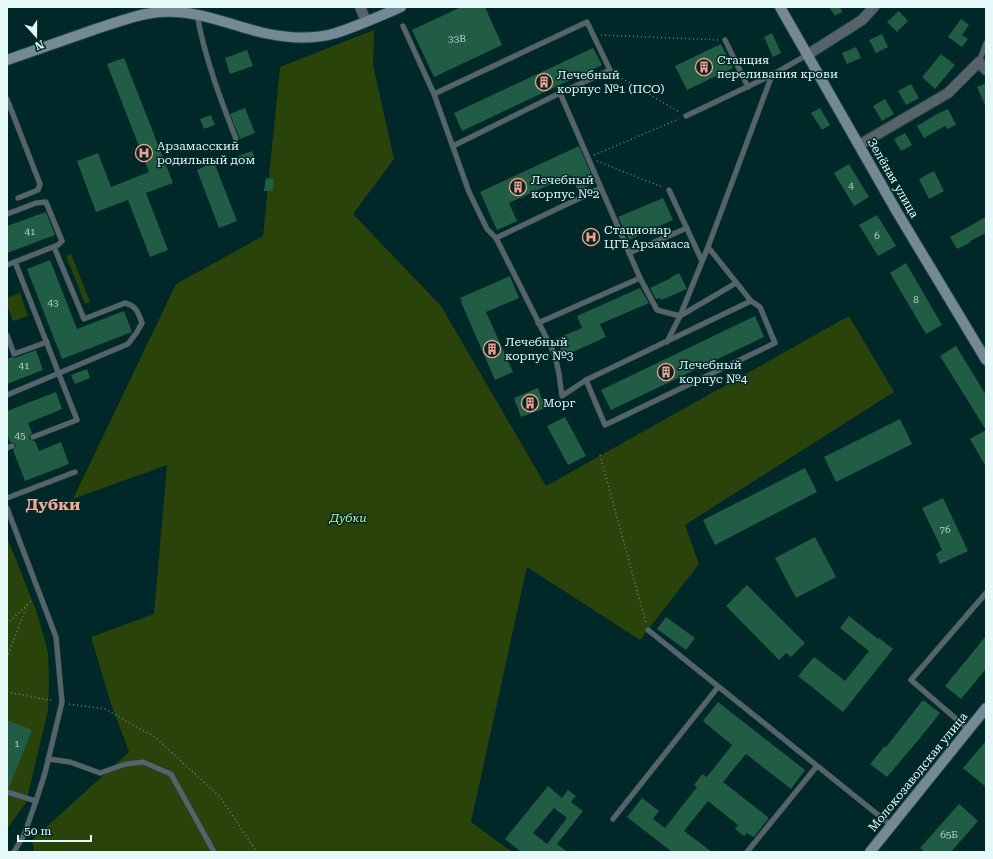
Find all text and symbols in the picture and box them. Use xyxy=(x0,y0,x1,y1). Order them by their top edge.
north arrow xyxy=(16,16,56,56)
house number: 33В xyxy=(448,33,466,44)
text: N xyxy=(33,37,46,53)
place label: Станция переливания крови xyxy=(717,53,838,81)
building icon: Станция переливания крови xyxy=(694,57,714,77)
place label: Лечебный корпус №1 (ПСО) xyxy=(557,68,665,96)
building icon: Лечебный корпус №1 (ПСО) xyxy=(534,72,554,92)
street label: Зелёная улица xyxy=(865,136,922,221)
place label: Арзамасский родильный дом xyxy=(157,139,255,167)
hospital icon: Арзамасский родильный дом xyxy=(134,143,154,163)
place label: Лечебный корпус №2 xyxy=(531,173,600,201)
building icon: Лечебный корпус №2 xyxy=(508,177,528,197)
house number: 4 xyxy=(848,180,854,191)
place label: Стационар ЦГБ Арзамаса xyxy=(604,223,690,251)
house number: 41 xyxy=(24,226,36,237)
hospital icon: Стационар ЦГБ Арзамаса xyxy=(581,227,601,247)
house number: 6 xyxy=(874,230,880,241)
house number: 8 xyxy=(913,294,919,305)
house number: 43 xyxy=(47,297,59,308)
place label: Лечебный корпус №3 xyxy=(505,335,574,363)
building icon: Лечебный корпус №3 xyxy=(482,339,502,359)
place label: Лечебный корпус №4 xyxy=(679,358,748,386)
house number: 41 xyxy=(18,360,30,371)
building icon: Лечебный корпус №4 xyxy=(656,362,676,382)
building icon: Морг xyxy=(520,393,540,413)
place label: Морг xyxy=(543,396,576,410)
house number: 45 xyxy=(14,430,26,441)
district label: Дубки xyxy=(26,495,80,514)
park label: Дубки xyxy=(328,511,367,525)
house number: 76 xyxy=(939,524,951,535)
street label: Молокозаводская улица xyxy=(866,709,971,834)
house number: 1 xyxy=(14,738,20,749)
scale bar xyxy=(18,817,91,843)
text: 50 m xyxy=(24,824,51,838)
house number: 65Б xyxy=(940,829,958,840)

